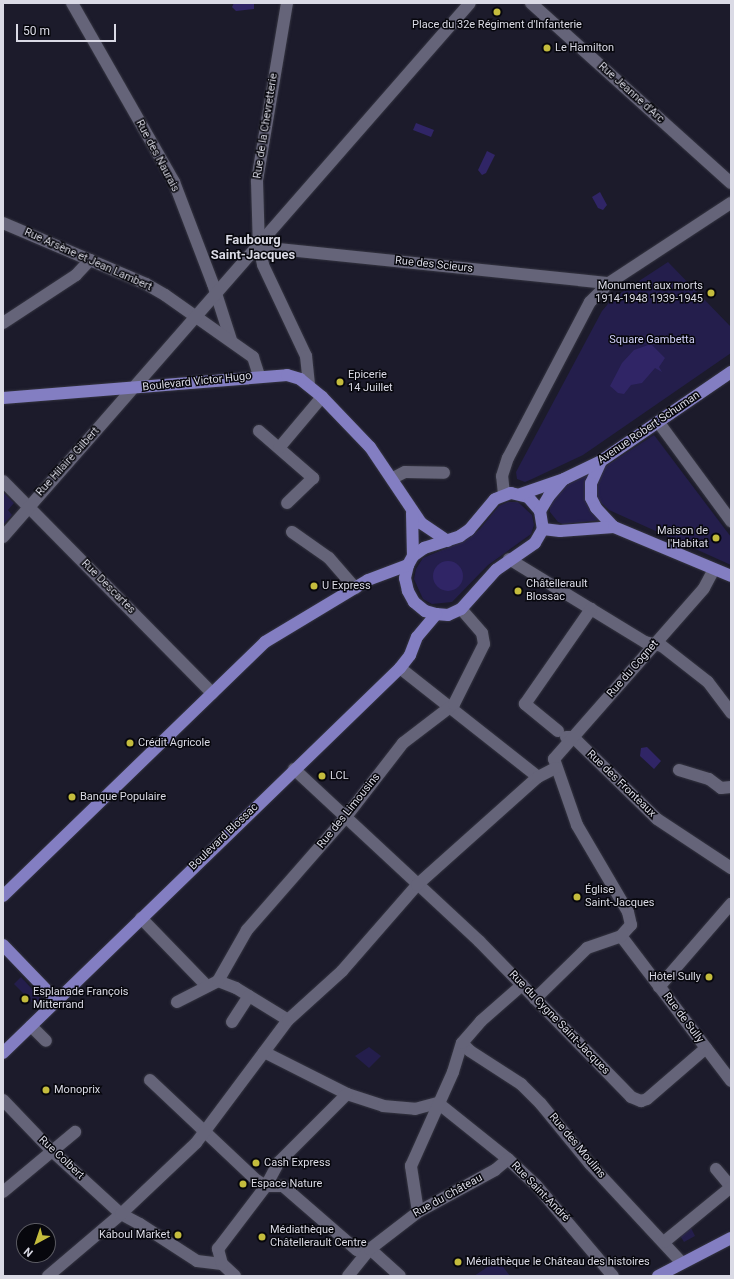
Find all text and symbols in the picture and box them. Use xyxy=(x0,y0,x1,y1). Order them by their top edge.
marker: Place du 32e Régiment d'Infanterie xyxy=(492,7,502,17)
scale bar xyxy=(18,16,118,42)
place label: Place du 32e Régiment d'Infanterie xyxy=(412,18,582,32)
text: 50 m xyxy=(23,24,50,38)
place label: Le Hamilton xyxy=(555,41,614,55)
marker: Le Hamilton xyxy=(542,43,552,53)
street label: Rue Jeanne d'Arc xyxy=(595,60,667,126)
street label: Rue de la Chevretterie xyxy=(251,72,281,180)
street label: Rue des Naurais xyxy=(132,118,182,194)
street label: Rue Arsène et Jean Lambert xyxy=(22,226,154,294)
district label: Faubourg Saint-Jacques xyxy=(211,233,295,264)
street label: Rue des Scieurs xyxy=(394,254,474,276)
place label: Monument aux morts 1914-1948 1939-1945 xyxy=(595,280,703,306)
marker: Monument aux morts 1914-1948 1939-1945 xyxy=(706,288,716,298)
park label: Square Gambetta xyxy=(609,333,695,347)
place label: Epicerie 14 Juillet xyxy=(348,369,393,395)
street label: Boulevard Victor Hugo xyxy=(142,370,252,394)
marker: Epicerie 14 Juillet xyxy=(335,377,345,387)
street label: Avenue Robert Schuman xyxy=(595,389,703,467)
street label: Rue Hilaire Gilbert xyxy=(34,425,102,499)
place label: Maison de l'Habitat xyxy=(657,525,708,551)
marker: Maison de l'Habitat xyxy=(711,533,721,543)
street label: Rue Descartes xyxy=(78,557,138,617)
place label: Châtellerault Blossac xyxy=(526,578,588,604)
place label: U Express xyxy=(322,579,371,593)
marker: U Express xyxy=(309,581,319,591)
marker: Châtellerault Blossac xyxy=(513,586,523,596)
street label: Rue du Cognet xyxy=(605,638,661,700)
place label: Crédit Agricole xyxy=(138,736,210,750)
marker: Crédit Agricole xyxy=(125,738,135,748)
street label: Rue des Fronteaux xyxy=(584,748,658,820)
place label: LCL xyxy=(330,769,349,783)
street label: Rue des Limousins xyxy=(315,771,383,851)
marker: LCL xyxy=(317,771,327,781)
place label: Banque Populaire xyxy=(80,790,166,804)
marker: Banque Populaire xyxy=(67,792,77,802)
street label: Boulevard Blossac xyxy=(187,801,261,873)
place label: Église Saint-Jacques xyxy=(585,884,655,910)
marker: Église Saint-Jacques xyxy=(572,892,582,902)
street label: Rue du Cygne Saint-Jacques xyxy=(506,968,612,1078)
place label: Hôtel Sully xyxy=(649,970,701,984)
marker: Hôtel Sully xyxy=(704,972,714,982)
place label: Esplanade François Mitterrand xyxy=(33,986,128,1012)
street label: Rue de Sully xyxy=(660,990,706,1046)
marker: Esplanade François Mitterrand xyxy=(20,994,30,1004)
place label: Monoprix xyxy=(54,1083,100,1097)
marker: Monoprix xyxy=(41,1085,51,1095)
street label: Rue des Moulins xyxy=(546,1111,608,1181)
street label: Rue Colbert xyxy=(36,1134,86,1182)
place label: Cash Express xyxy=(264,1156,330,1170)
marker: Cash Express xyxy=(251,1158,261,1168)
street label: Rue Saint-André xyxy=(508,1159,572,1225)
street label: Rue du Château xyxy=(411,1172,485,1220)
place label: Espace Nature xyxy=(251,1177,322,1191)
marker: Espace Nature xyxy=(238,1179,248,1189)
north arrow xyxy=(16,1223,56,1263)
place label: Médiathèque Châtellerault Centre xyxy=(270,1224,367,1250)
place label: Kaboul Market xyxy=(99,1228,170,1242)
marker: Kaboul Market xyxy=(173,1230,183,1240)
marker: Médiathèque Châtellerault Centre xyxy=(257,1232,267,1242)
text: N xyxy=(21,1244,36,1259)
place label: Médiathèque le Château des histoires xyxy=(466,1255,650,1269)
marker: Médiathèque le Château des histoires xyxy=(453,1257,463,1267)

